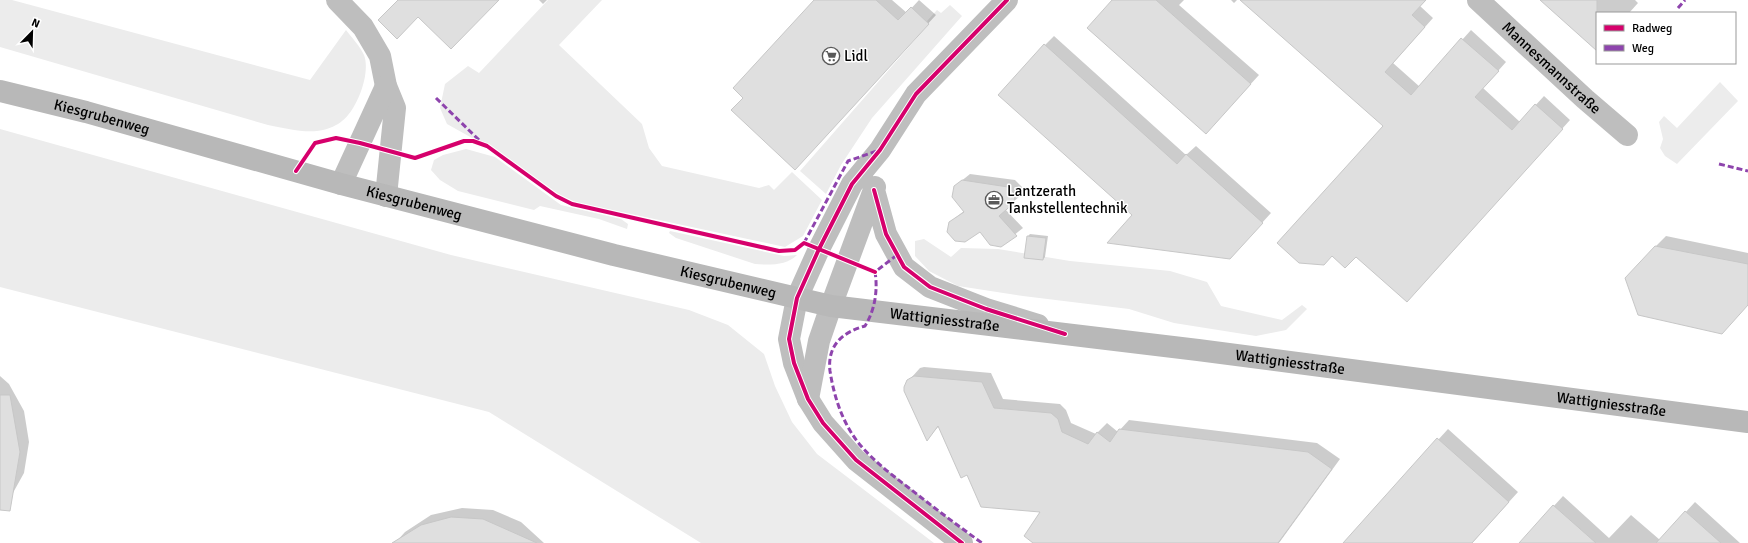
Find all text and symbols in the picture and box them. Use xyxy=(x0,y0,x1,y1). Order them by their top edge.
north arrow xyxy=(12,12,52,52)
legend xyxy=(1596,12,1736,64)
text: N xyxy=(30,16,42,31)
street label: Mannesmannstraße xyxy=(1498,18,1605,118)
text: Radweg xyxy=(1632,21,1672,36)
text: Weg xyxy=(1632,41,1654,56)
supermarket icon: Lidl xyxy=(821,46,841,66)
place label: Lidl xyxy=(844,47,868,65)
street label: Kiesgrubenweg xyxy=(52,96,152,139)
street label: Kiesgrubenweg xyxy=(364,182,464,224)
place label: Lantzerath Tankstellentechnik xyxy=(1007,182,1128,217)
office icon: Lantzerath Tankstellentechnik xyxy=(984,190,1004,210)
street label: Kiesgrubenweg xyxy=(678,262,778,302)
street label: Wattigniesstraße xyxy=(889,304,1001,335)
street label: Wattigniesstraße xyxy=(1234,346,1346,378)
street label: Wattigniesstraße xyxy=(1555,388,1667,420)

